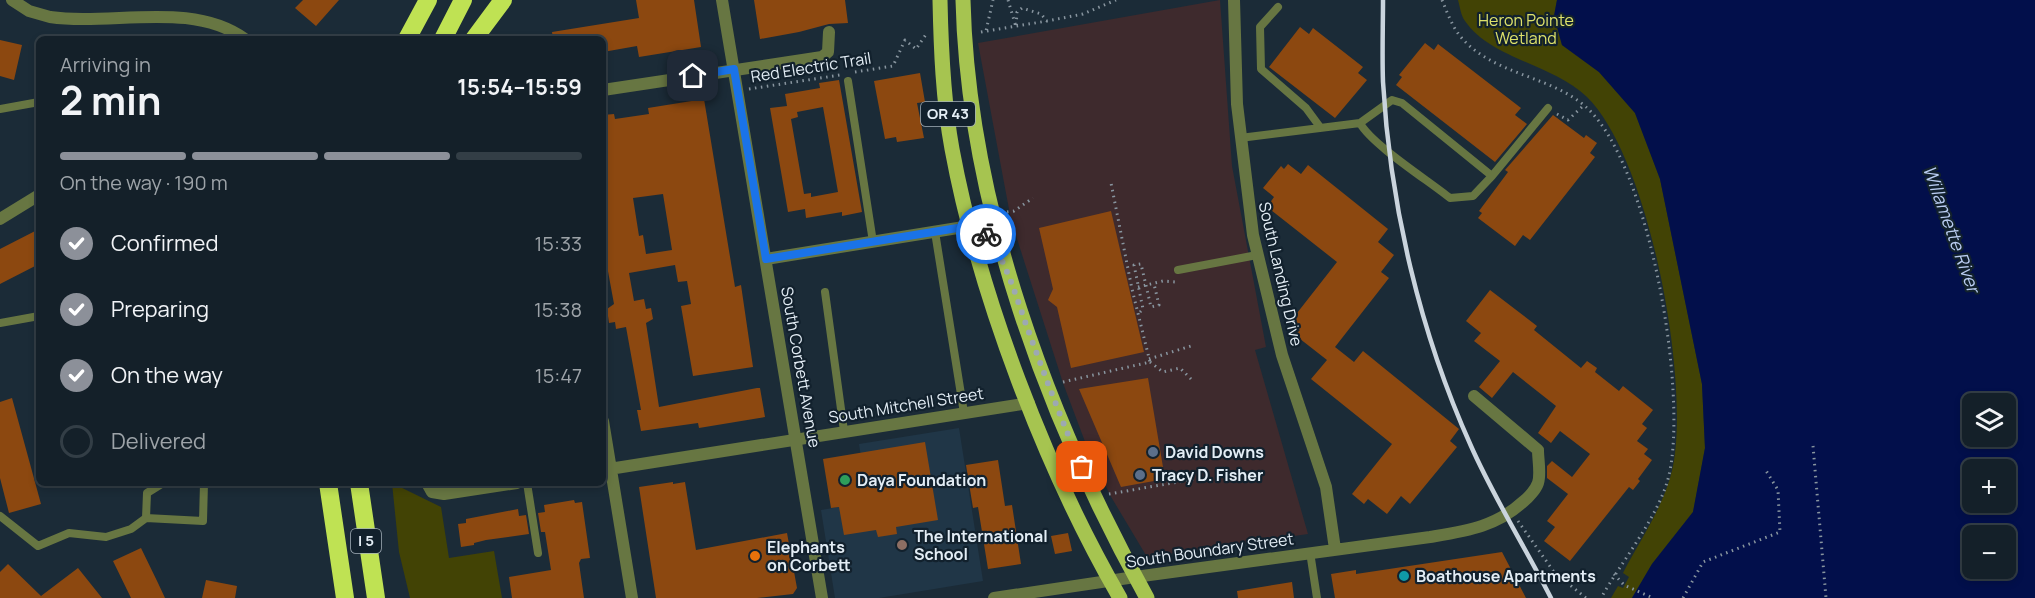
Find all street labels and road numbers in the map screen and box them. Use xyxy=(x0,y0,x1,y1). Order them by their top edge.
street label: Red Electric Trail xyxy=(749,47,873,87)
road number: OR 43 xyxy=(921,102,975,126)
street label: South Landing Drive xyxy=(1254,200,1308,348)
street label: South Corbett Avenue xyxy=(776,285,826,449)
street label: South Mitchell Street xyxy=(827,382,985,428)
street label: South Boundary Street xyxy=(1125,527,1295,573)
road number: I 5 xyxy=(351,529,381,553)

